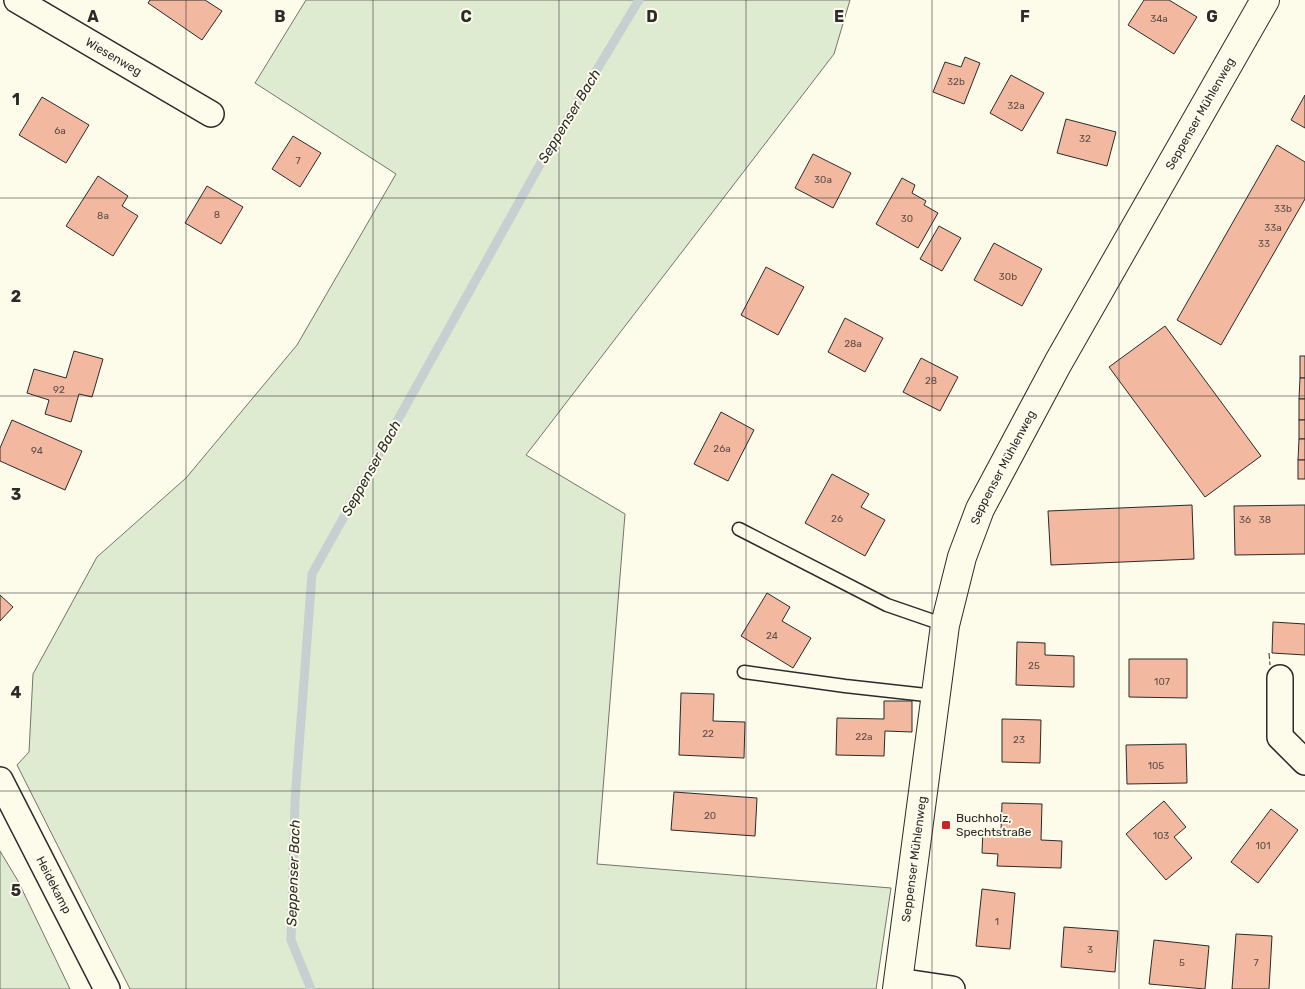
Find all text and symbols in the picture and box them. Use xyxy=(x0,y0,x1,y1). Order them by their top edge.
text: A xyxy=(87,7,99,26)
text: B xyxy=(274,7,286,26)
text: C xyxy=(460,7,472,26)
text: D xyxy=(646,7,658,26)
text: E xyxy=(834,7,844,26)
text: F xyxy=(1020,7,1030,26)
text: G xyxy=(1206,7,1218,26)
house number: 34a xyxy=(1150,13,1168,25)
street label: Wiesenweg xyxy=(83,35,144,79)
street label: Seppenser Mühlenweg xyxy=(1163,55,1238,172)
water label: Seppenser Bach xyxy=(535,66,604,166)
house number: 32b xyxy=(947,76,965,88)
text: 1 xyxy=(12,90,20,109)
house number: 32a xyxy=(1007,100,1025,112)
house number: 6a xyxy=(54,125,66,137)
house number: 32 xyxy=(1079,133,1091,145)
house number: 7 xyxy=(295,155,301,167)
house number: 30a xyxy=(814,174,832,186)
house number: 33b xyxy=(1274,203,1292,215)
house number: 8 xyxy=(214,209,220,221)
house number: 8a xyxy=(97,210,109,222)
house number: 30 xyxy=(901,213,913,225)
house number: 33a xyxy=(1264,222,1282,234)
house number: 33 xyxy=(1258,238,1270,250)
house number: 30b xyxy=(999,271,1017,283)
text: 2 xyxy=(11,287,21,306)
house number: 28a xyxy=(844,338,862,350)
house number: 28 xyxy=(925,375,937,387)
house number: 92 xyxy=(53,384,65,396)
street label: Seppenser Mühlenweg xyxy=(968,408,1038,526)
water label: Seppenser Bach xyxy=(338,417,405,519)
house number: 26a xyxy=(713,443,731,455)
house number: 94 xyxy=(31,445,43,457)
text: 3 xyxy=(11,485,21,504)
house number: 26 xyxy=(831,513,843,525)
house number: 36 xyxy=(1239,514,1251,526)
house number: 38 xyxy=(1259,514,1271,526)
house number: 24 xyxy=(766,630,778,642)
house number: 25 xyxy=(1028,660,1040,672)
house number: 107 xyxy=(1154,676,1170,688)
text: 4 xyxy=(11,683,22,702)
house number: 22 xyxy=(702,728,714,740)
house number: 22a xyxy=(855,731,873,743)
house number: 23 xyxy=(1013,734,1025,746)
house number: 105 xyxy=(1148,760,1164,772)
street label: Seppenser Mühlenweg xyxy=(899,795,929,923)
house number: 20 xyxy=(704,810,716,822)
place label: Buchholz, Spechtstraße xyxy=(956,811,1032,839)
water label: Seppenser Bach xyxy=(283,819,304,927)
marker: Buchholz, Spechtstraße xyxy=(940,819,952,831)
house number: 103 xyxy=(1153,830,1169,842)
house number: 101 xyxy=(1256,840,1270,852)
street label: Heidekamp xyxy=(33,854,74,916)
text: 5 xyxy=(11,881,21,900)
house number: 1 xyxy=(995,916,999,928)
house number: 3 xyxy=(1087,944,1093,956)
house number: 5 xyxy=(1179,957,1185,969)
house number: 7 xyxy=(1253,957,1259,969)

